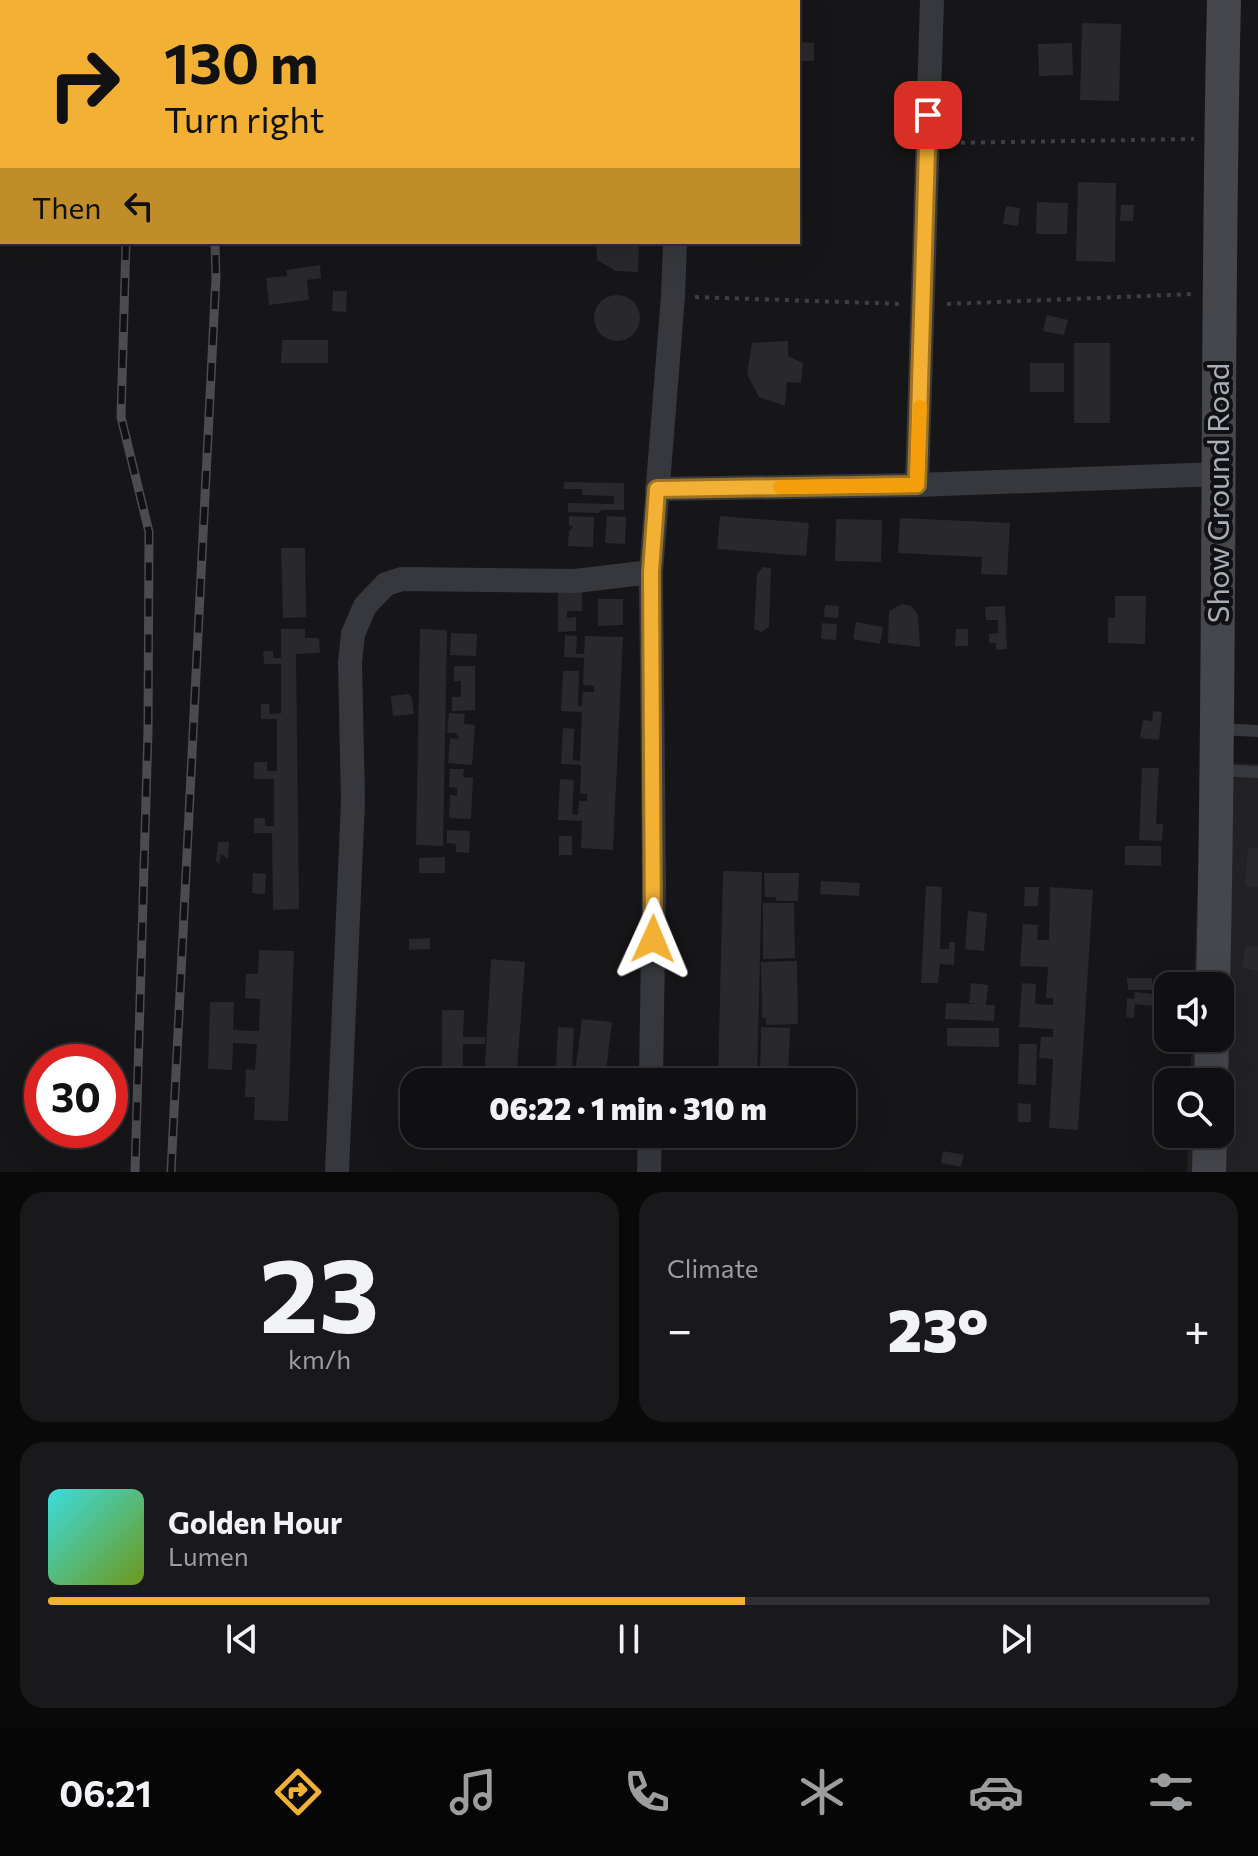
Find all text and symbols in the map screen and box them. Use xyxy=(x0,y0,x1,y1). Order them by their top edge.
text: 130 m xyxy=(164,27,319,96)
icon: right xyxy=(32,32,136,136)
pin xyxy=(894,81,962,149)
icon: arrive xyxy=(906,93,950,137)
text: Turn right xyxy=(164,96,325,140)
icon: left xyxy=(117,184,161,228)
text: Then xyxy=(32,188,101,225)
street label: Show Ground Road xyxy=(1198,363,1235,623)
position arrow xyxy=(611,897,695,981)
map controls xyxy=(1154,972,1234,1148)
button: sound xyxy=(1154,972,1234,1052)
speed limit sign: 30 xyxy=(24,1044,128,1148)
button: search xyxy=(1154,1068,1234,1148)
text: 06:22 · 1 min · 310 m xyxy=(489,1089,767,1126)
text: 23 xyxy=(260,1227,379,1354)
text: Climate xyxy=(667,1252,759,1283)
text: 23° xyxy=(888,1291,989,1364)
text: − xyxy=(667,1301,692,1355)
text: + xyxy=(1184,1301,1210,1355)
text: km/h xyxy=(288,1343,351,1374)
text: Golden Hour xyxy=(168,1503,342,1540)
text: Lumen xyxy=(168,1540,249,1571)
icon: previous xyxy=(220,1617,264,1661)
icon: pause xyxy=(607,1617,651,1661)
icon: next xyxy=(994,1617,1038,1661)
icon: directions xyxy=(270,1764,326,1820)
icon: music xyxy=(445,1764,501,1820)
icon: phone xyxy=(619,1764,675,1820)
icon: climate xyxy=(794,1764,850,1820)
icon: car xyxy=(968,1764,1024,1820)
icon: filters xyxy=(1143,1764,1199,1820)
text: 06:21 xyxy=(59,1770,152,1814)

